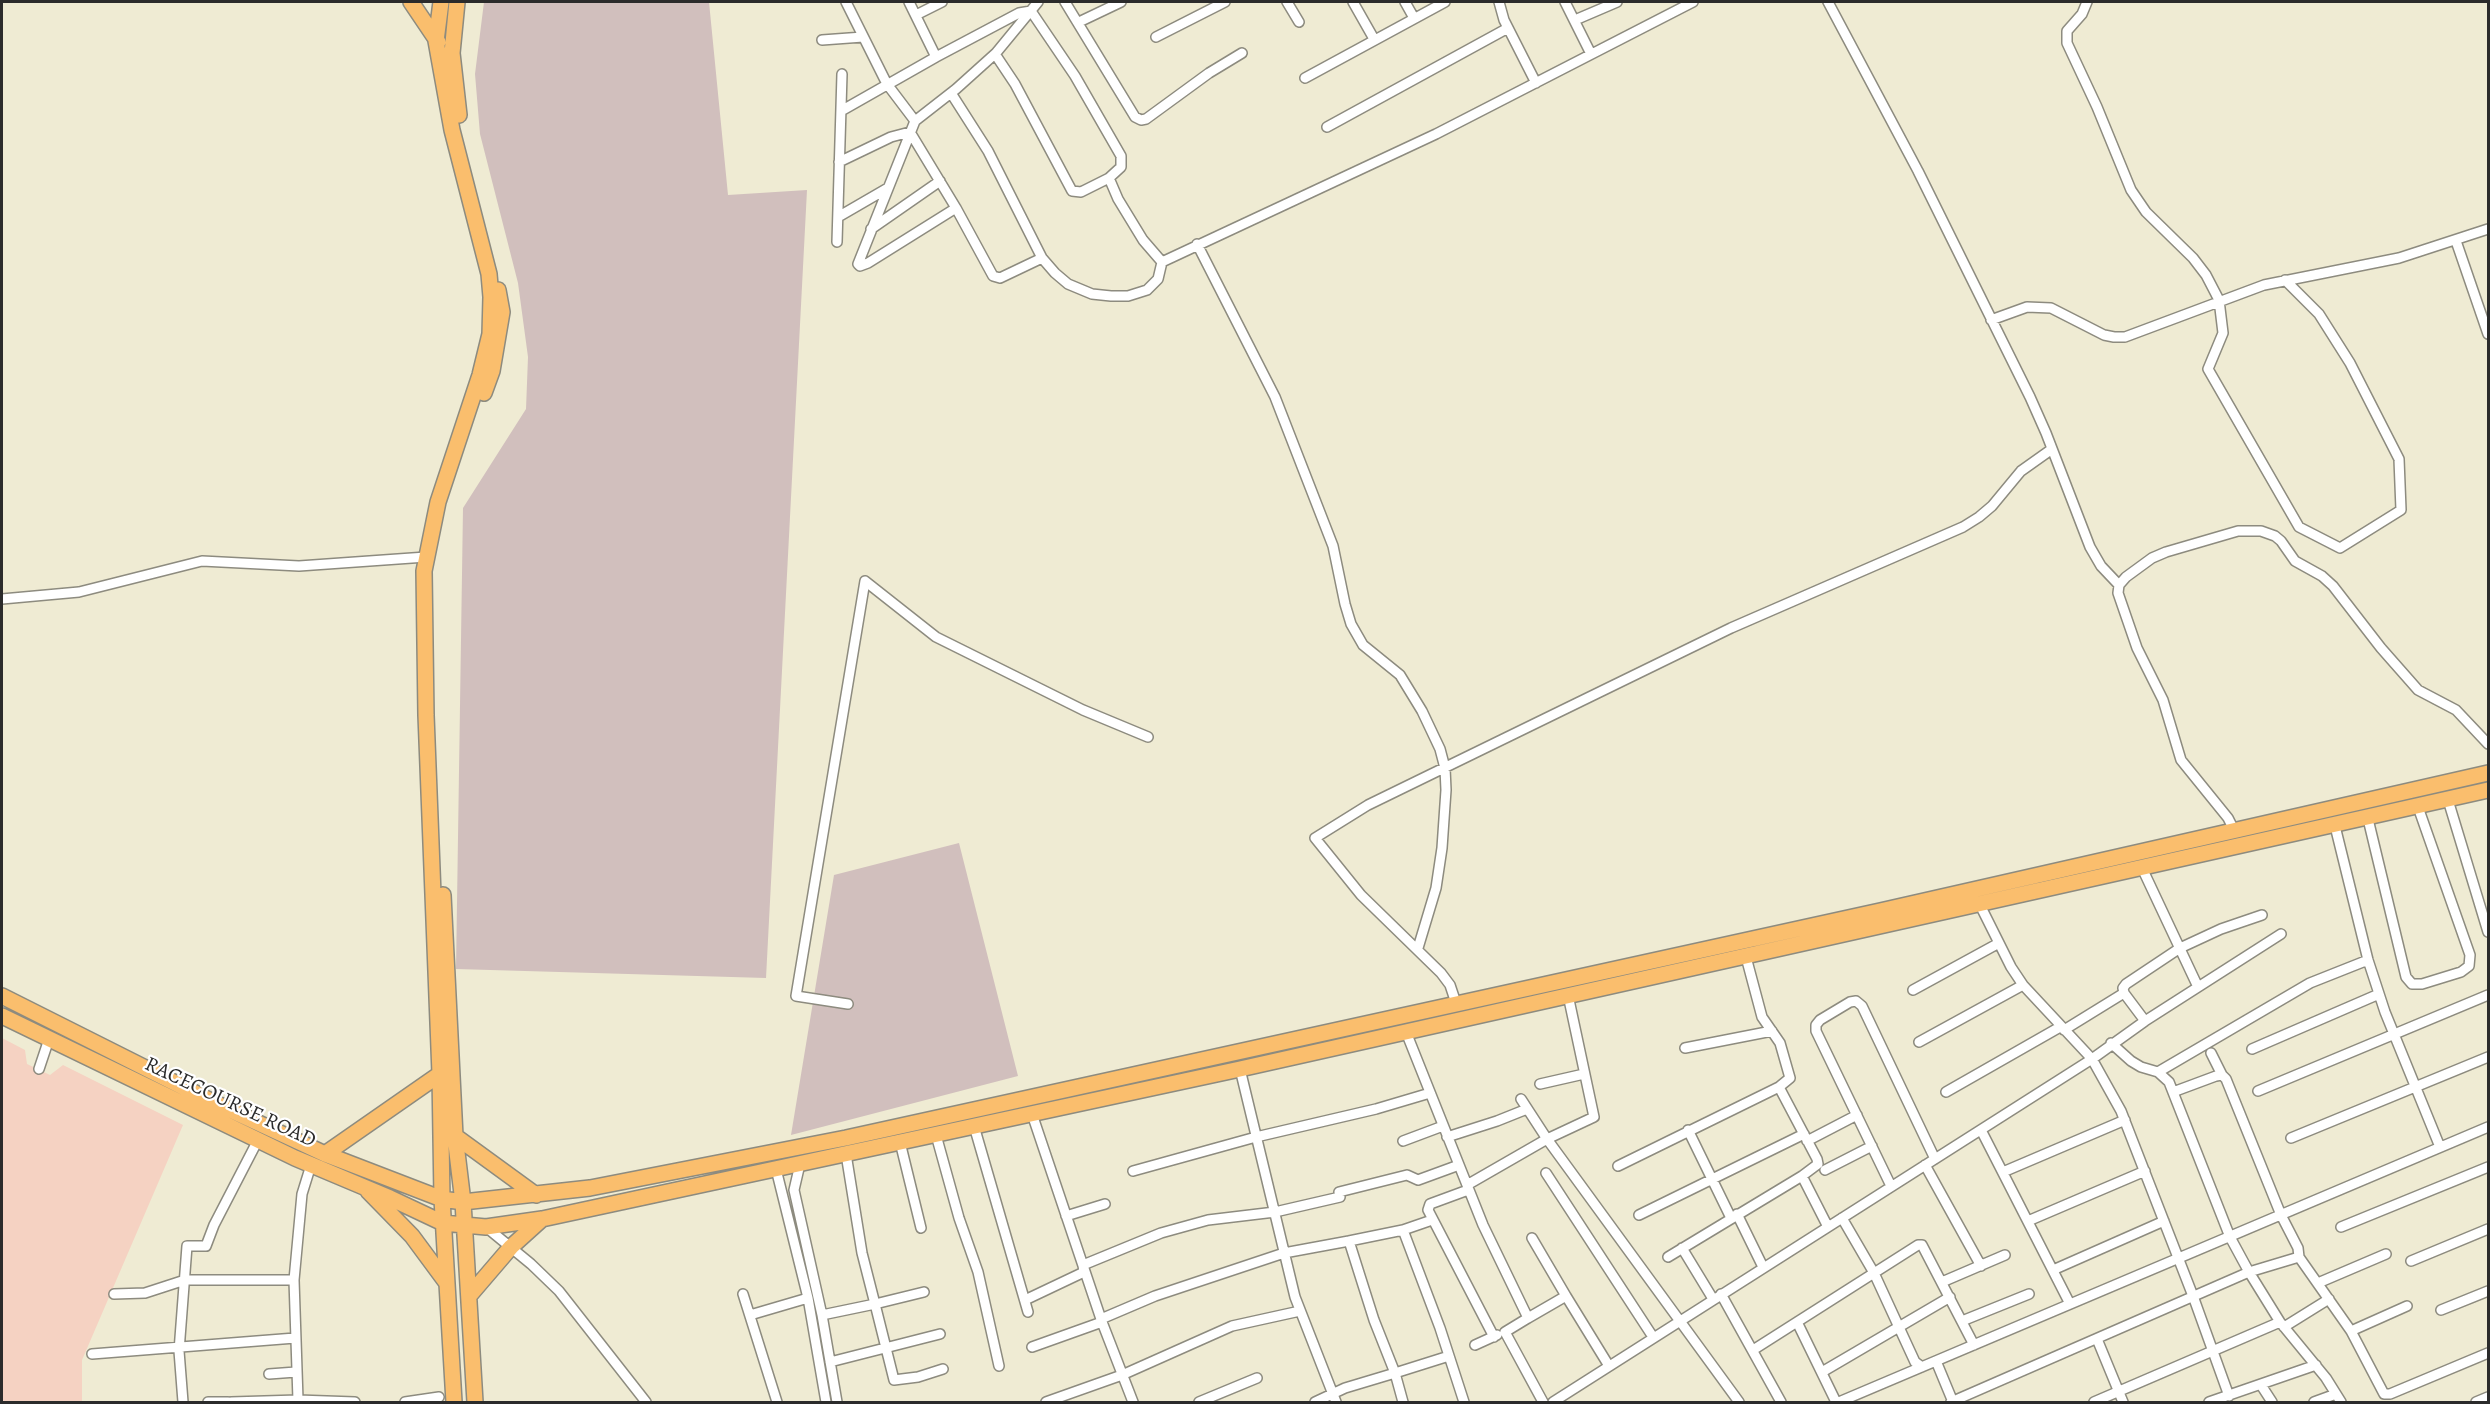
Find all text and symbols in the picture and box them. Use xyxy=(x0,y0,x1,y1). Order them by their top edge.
street label: RACECOURSE ROAD xyxy=(140,1052,320,1154)

